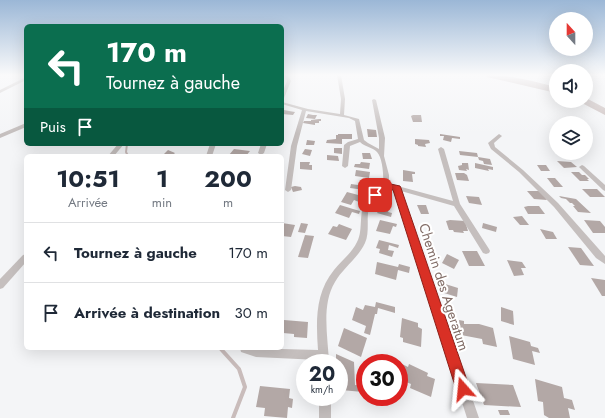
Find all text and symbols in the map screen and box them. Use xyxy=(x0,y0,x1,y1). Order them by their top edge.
north arrow xyxy=(549,12,593,56)
map controls xyxy=(549,12,593,160)
text: 170 m xyxy=(106,32,187,73)
icon: left xyxy=(40,40,92,92)
button: sound xyxy=(549,64,593,108)
text: Tournez à gauche xyxy=(106,70,240,96)
text: Puis xyxy=(40,116,66,138)
icon: arrive xyxy=(74,116,96,138)
button: layers xyxy=(549,116,593,160)
text: 10:51 xyxy=(56,161,120,196)
text: 1 xyxy=(156,161,168,196)
text: 200 xyxy=(204,161,252,196)
pin xyxy=(358,178,392,212)
icon: arrive xyxy=(364,184,386,206)
text: Arrivée xyxy=(68,193,108,212)
text: min xyxy=(152,193,172,212)
text: m xyxy=(223,193,233,212)
street label: Chemin des Ageratum xyxy=(414,221,474,353)
icon: left xyxy=(40,242,62,264)
text: Tournez à gauche xyxy=(74,242,197,264)
text: 170 m xyxy=(228,242,268,264)
icon: arrive xyxy=(40,302,62,324)
text: Arrivée à destination xyxy=(74,302,220,324)
text: 30 m xyxy=(235,302,268,324)
speed limit sign: 30 xyxy=(356,354,408,406)
text: 20 xyxy=(309,360,335,389)
position arrow xyxy=(442,368,484,410)
text: km/h xyxy=(311,382,333,397)

